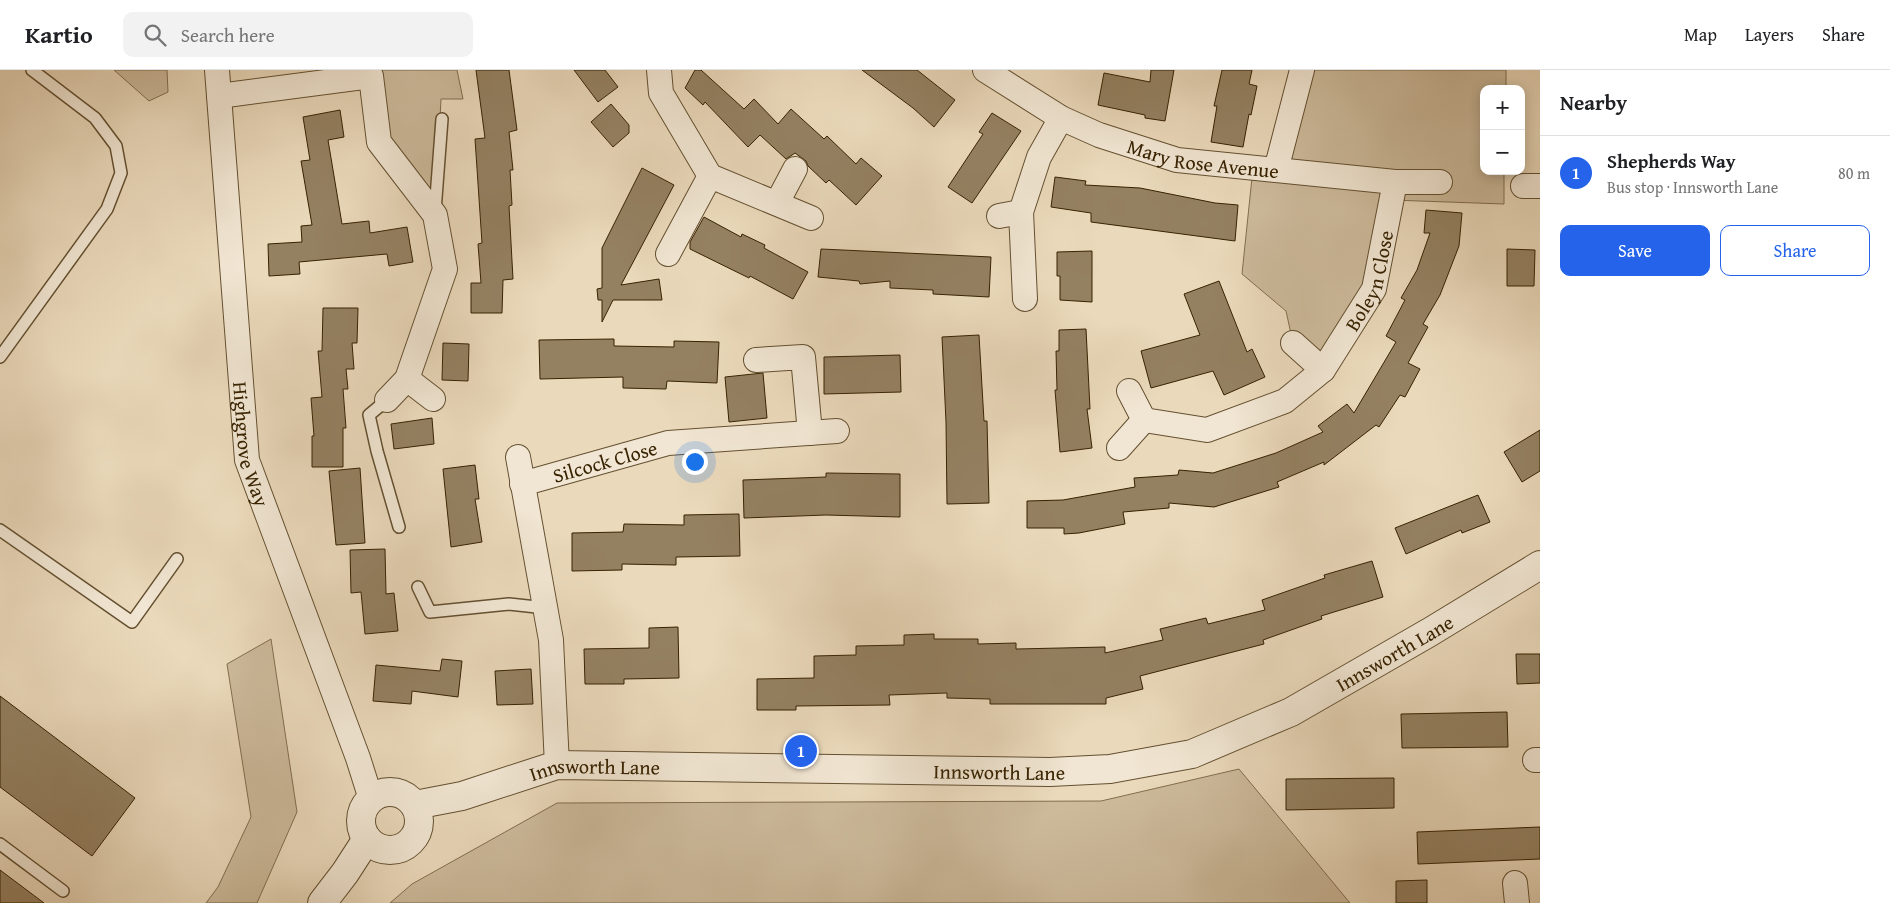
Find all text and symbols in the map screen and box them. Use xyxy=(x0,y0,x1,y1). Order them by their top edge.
search box xyxy=(123,12,473,57)
text: Kartio xyxy=(25,17,93,52)
icon: search xyxy=(141,21,169,49)
text: Search here xyxy=(181,21,275,49)
text: Map xyxy=(1684,21,1717,48)
text: Layers xyxy=(1745,21,1794,48)
text: Share xyxy=(1822,21,1865,48)
map controls xyxy=(1480,85,1525,175)
button: + xyxy=(1480,85,1525,130)
text: Nearby xyxy=(1560,87,1627,118)
button: − xyxy=(1480,130,1525,175)
street label: Mary Rose Avenue xyxy=(1124,131,1280,185)
text: Shepherds Way xyxy=(1607,147,1736,175)
text: 1 xyxy=(1572,161,1580,185)
text: 80 m xyxy=(1838,161,1870,185)
text: Bus stop · Innsworth Lane xyxy=(1607,175,1778,199)
button: Save xyxy=(1560,225,1710,276)
button: Share xyxy=(1720,225,1870,276)
street label: Boleyn Close xyxy=(1337,228,1400,336)
street label: Highgrove Way xyxy=(227,381,277,510)
street label: Silcock Close xyxy=(549,432,660,489)
your location xyxy=(682,449,708,475)
street label: Innsworth Lane xyxy=(1330,607,1459,698)
pin: 1 xyxy=(785,732,817,770)
street label: Innsworth Lane xyxy=(525,751,660,788)
street label: Innsworth Lane xyxy=(933,756,1066,787)

